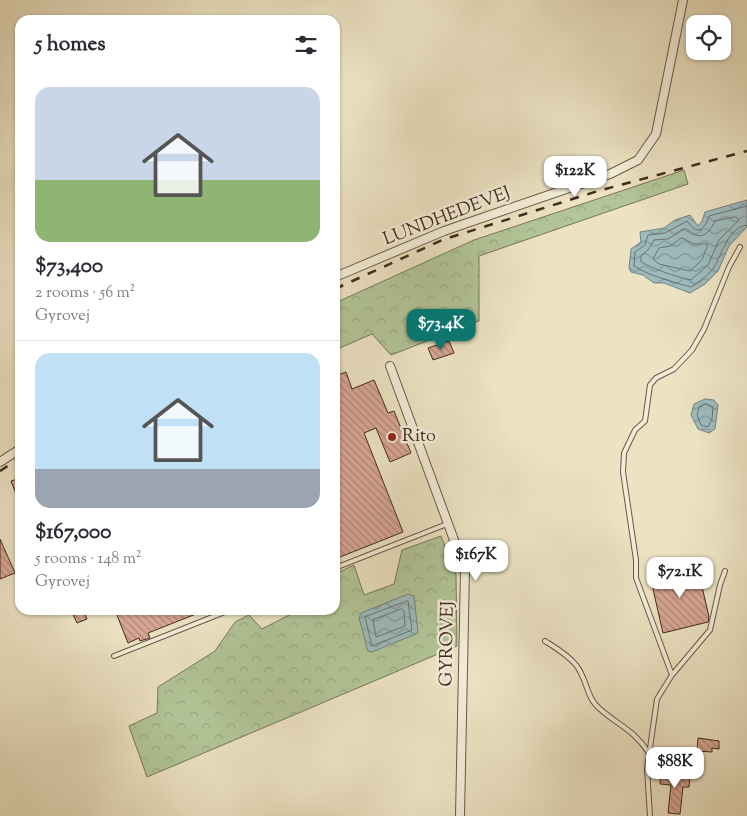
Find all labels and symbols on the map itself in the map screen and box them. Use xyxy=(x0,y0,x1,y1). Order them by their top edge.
pin: $122K xyxy=(540,156,610,198)
street label: LUNDHEDEVEJ xyxy=(380,181,514,253)
pin: $73.4K xyxy=(400,308,482,351)
place label: Rito xyxy=(402,424,436,450)
marker: Rito xyxy=(386,431,398,443)
pin: $167K xyxy=(441,540,511,582)
pin: $72.1K xyxy=(639,556,721,599)
street label: GYROVEJ xyxy=(434,601,462,687)
pin: $88K xyxy=(645,746,705,789)

